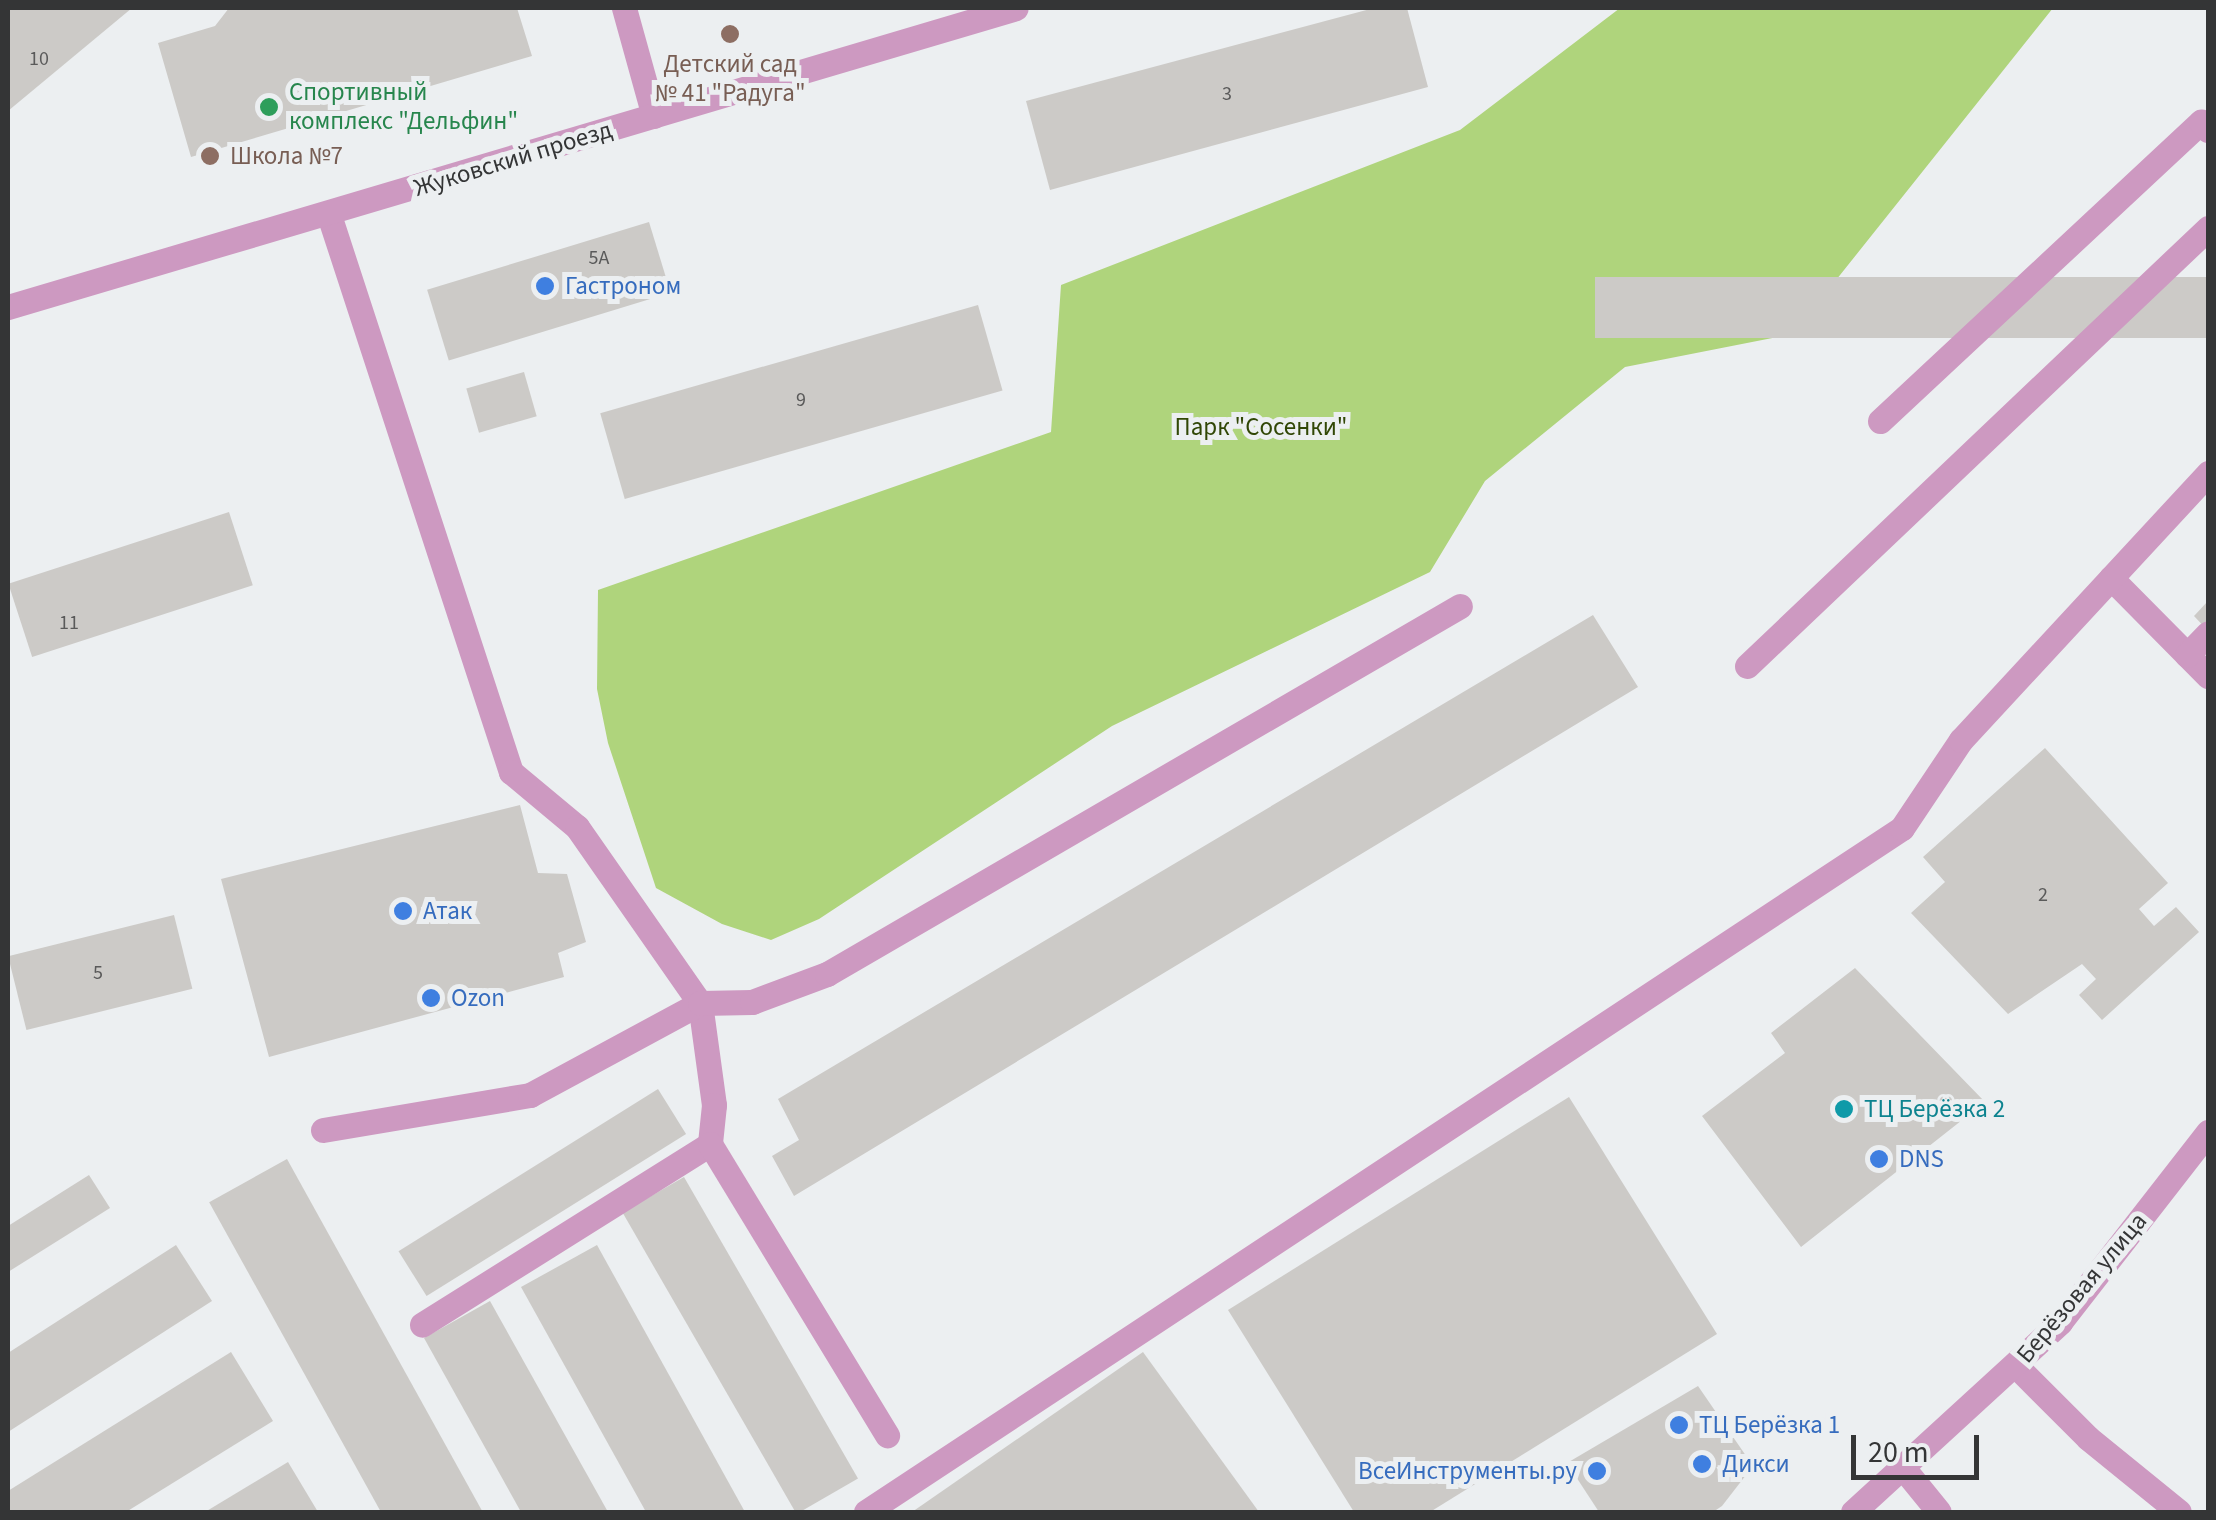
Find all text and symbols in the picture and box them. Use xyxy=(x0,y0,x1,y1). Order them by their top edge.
marker: Детский сад № 41 "Радуга" xyxy=(719,23,741,45)
house number: 10 xyxy=(29,47,49,71)
place label: Детский сад № 41 "Радуга" xyxy=(654,50,806,109)
place label: Спортивный комплекс "Дельфин" xyxy=(289,78,518,137)
house number: 3 xyxy=(1222,82,1232,106)
marker: Спортивный комплекс "Дельфин" xyxy=(258,96,280,118)
street label: Жуковский проезд xyxy=(410,115,616,203)
place label: Школа №7 xyxy=(230,141,343,171)
marker: Школа №7 xyxy=(199,145,221,167)
house number: 5А xyxy=(589,246,609,270)
place label: Гастроном xyxy=(565,271,681,301)
marker: Гастроном xyxy=(534,275,556,297)
house number: 9 xyxy=(796,388,806,412)
park label: Парк "Сосенки" xyxy=(1175,412,1347,442)
house number: 11 xyxy=(59,611,79,635)
house number: 2 xyxy=(2038,883,2048,907)
place label: Атак xyxy=(423,896,472,926)
marker: Атак xyxy=(392,900,414,922)
house number: 5 xyxy=(93,961,103,985)
place label: Ozon xyxy=(451,983,505,1013)
marker: Ozon xyxy=(420,987,442,1009)
place label: ТЦ Берёзка 2 xyxy=(1864,1094,2005,1124)
marker: ТЦ Берёзка 2 xyxy=(1833,1098,1855,1120)
place label: DNS xyxy=(1899,1144,1944,1174)
marker: DNS xyxy=(1868,1148,1890,1170)
street label: Берёзовая улица xyxy=(2010,1207,2154,1369)
place label: ТЦ Берёзка 1 xyxy=(1699,1410,1840,1440)
marker: ТЦ Берёзка 1 xyxy=(1668,1414,1690,1436)
scale bar xyxy=(1856,1415,1984,1477)
text: 20 m xyxy=(1868,1431,1929,1474)
place label: Дикси xyxy=(1722,1449,1790,1479)
marker: Дикси xyxy=(1691,1453,1713,1475)
place label: ВсеИнструменты.ру xyxy=(1358,1456,1577,1486)
marker: ВсеИнструменты.ру xyxy=(1586,1460,1608,1482)

